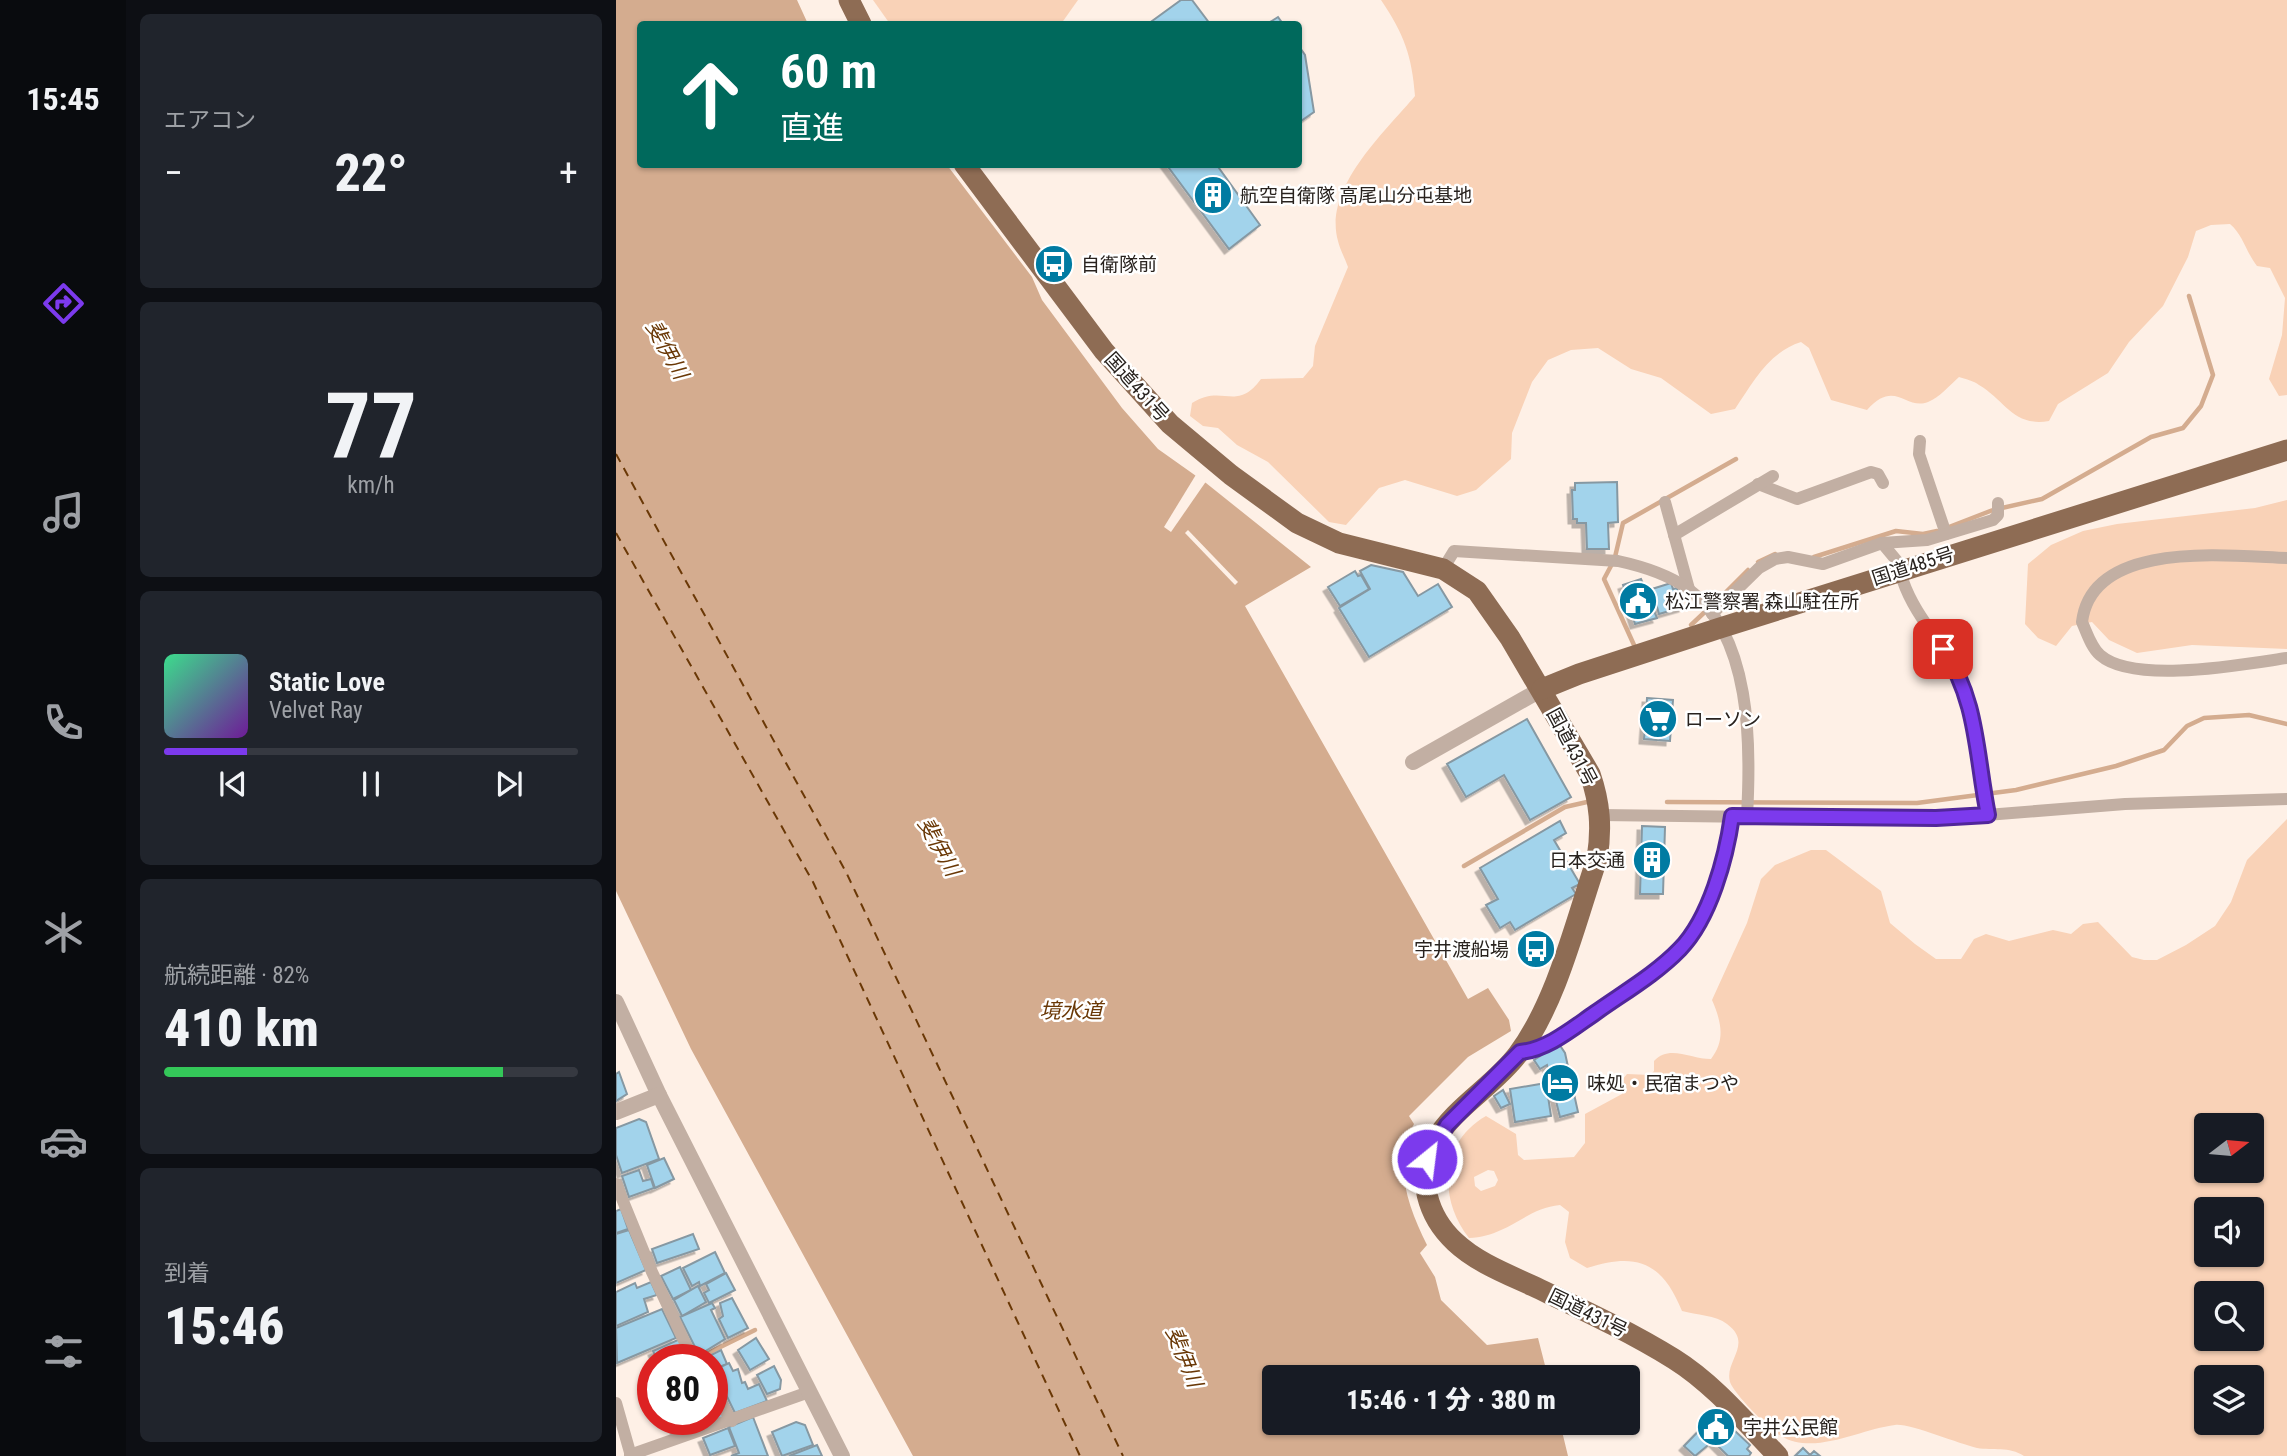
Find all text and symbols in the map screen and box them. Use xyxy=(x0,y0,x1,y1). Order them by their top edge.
text: 60 m xyxy=(780,43,877,100)
icon: ahead xyxy=(665,49,756,140)
text: 15:45 xyxy=(26,80,100,118)
text: エアコン xyxy=(164,107,256,134)
text: 直進 xyxy=(780,109,844,147)
text: 22° xyxy=(334,143,408,204)
text: − xyxy=(164,151,183,195)
text: + xyxy=(559,151,578,195)
building icon: 航空自衛隊 高尾山分屯基地 xyxy=(1192,174,1234,216)
place label: 航空自衛隊 高尾山分屯基地 xyxy=(1240,184,1472,207)
bus stop icon: 自衛隊前 xyxy=(1033,243,1075,285)
place label: 自衛隊前 xyxy=(1081,253,1157,276)
icon: directions xyxy=(39,279,88,328)
water label: 斐伊川 xyxy=(641,317,694,385)
street label: 国道431号 xyxy=(1100,348,1174,426)
text: 77 xyxy=(325,373,417,479)
text: km/h xyxy=(347,472,395,499)
icon: music xyxy=(39,488,88,537)
street label: 国道485号 xyxy=(1869,542,1957,590)
public building icon: 松江警察署 森山駐在所 xyxy=(1617,580,1659,622)
place label: 松江警察署 森山駐在所 xyxy=(1665,590,1859,613)
pin xyxy=(1913,619,1973,679)
icon: arrive xyxy=(1924,630,1962,668)
text: Static Love xyxy=(269,667,385,697)
text: Velvet Ray xyxy=(269,697,363,724)
icon: phone xyxy=(39,698,88,747)
supermarket icon: ローソン xyxy=(1637,698,1679,740)
street label: 国道431号 xyxy=(1542,704,1602,790)
place label: ローソン xyxy=(1685,708,1761,731)
icon: previous xyxy=(214,765,252,803)
icon: pause xyxy=(352,765,390,803)
icon: next xyxy=(490,765,528,803)
water label: 斐伊川 xyxy=(913,814,966,882)
building icon: 日本交通 xyxy=(1631,839,1673,881)
place label: 日本交通 xyxy=(1549,849,1625,872)
icon: climate xyxy=(39,908,88,957)
bus stop icon: 宇井渡船場 xyxy=(1515,928,1557,970)
place label: 宇井渡船場 xyxy=(1414,938,1509,961)
text: 航続距離 · 82% xyxy=(164,962,309,989)
text: 410 km xyxy=(164,998,319,1059)
water label: 境水道 xyxy=(1040,999,1105,1023)
hotel icon: 味処・民宿まつや xyxy=(1539,1062,1581,1104)
place label: 味処・民宿まつや xyxy=(1587,1072,1739,1095)
north arrow xyxy=(2194,1113,2264,1183)
map controls xyxy=(2194,1113,2264,1435)
icon: car xyxy=(39,1117,88,1166)
position arrow xyxy=(1390,1122,1464,1196)
button: sound xyxy=(2194,1197,2264,1267)
text: 到着 xyxy=(164,1260,210,1287)
button: search xyxy=(2194,1281,2264,1351)
street label: 国道431号 xyxy=(1545,1284,1631,1342)
text: 15:46 xyxy=(164,1296,284,1357)
water label: 斐伊川 xyxy=(1161,1323,1208,1393)
icon: filters xyxy=(39,1327,88,1376)
speed limit sign: 80 xyxy=(637,1344,728,1435)
button: layers xyxy=(2194,1365,2264,1435)
text: 15:46 · 1 分 · 380 m xyxy=(1346,1385,1556,1415)
public building icon: 宇井公民館 xyxy=(1695,1406,1737,1448)
place label: 宇井公民館 xyxy=(1743,1416,1838,1439)

